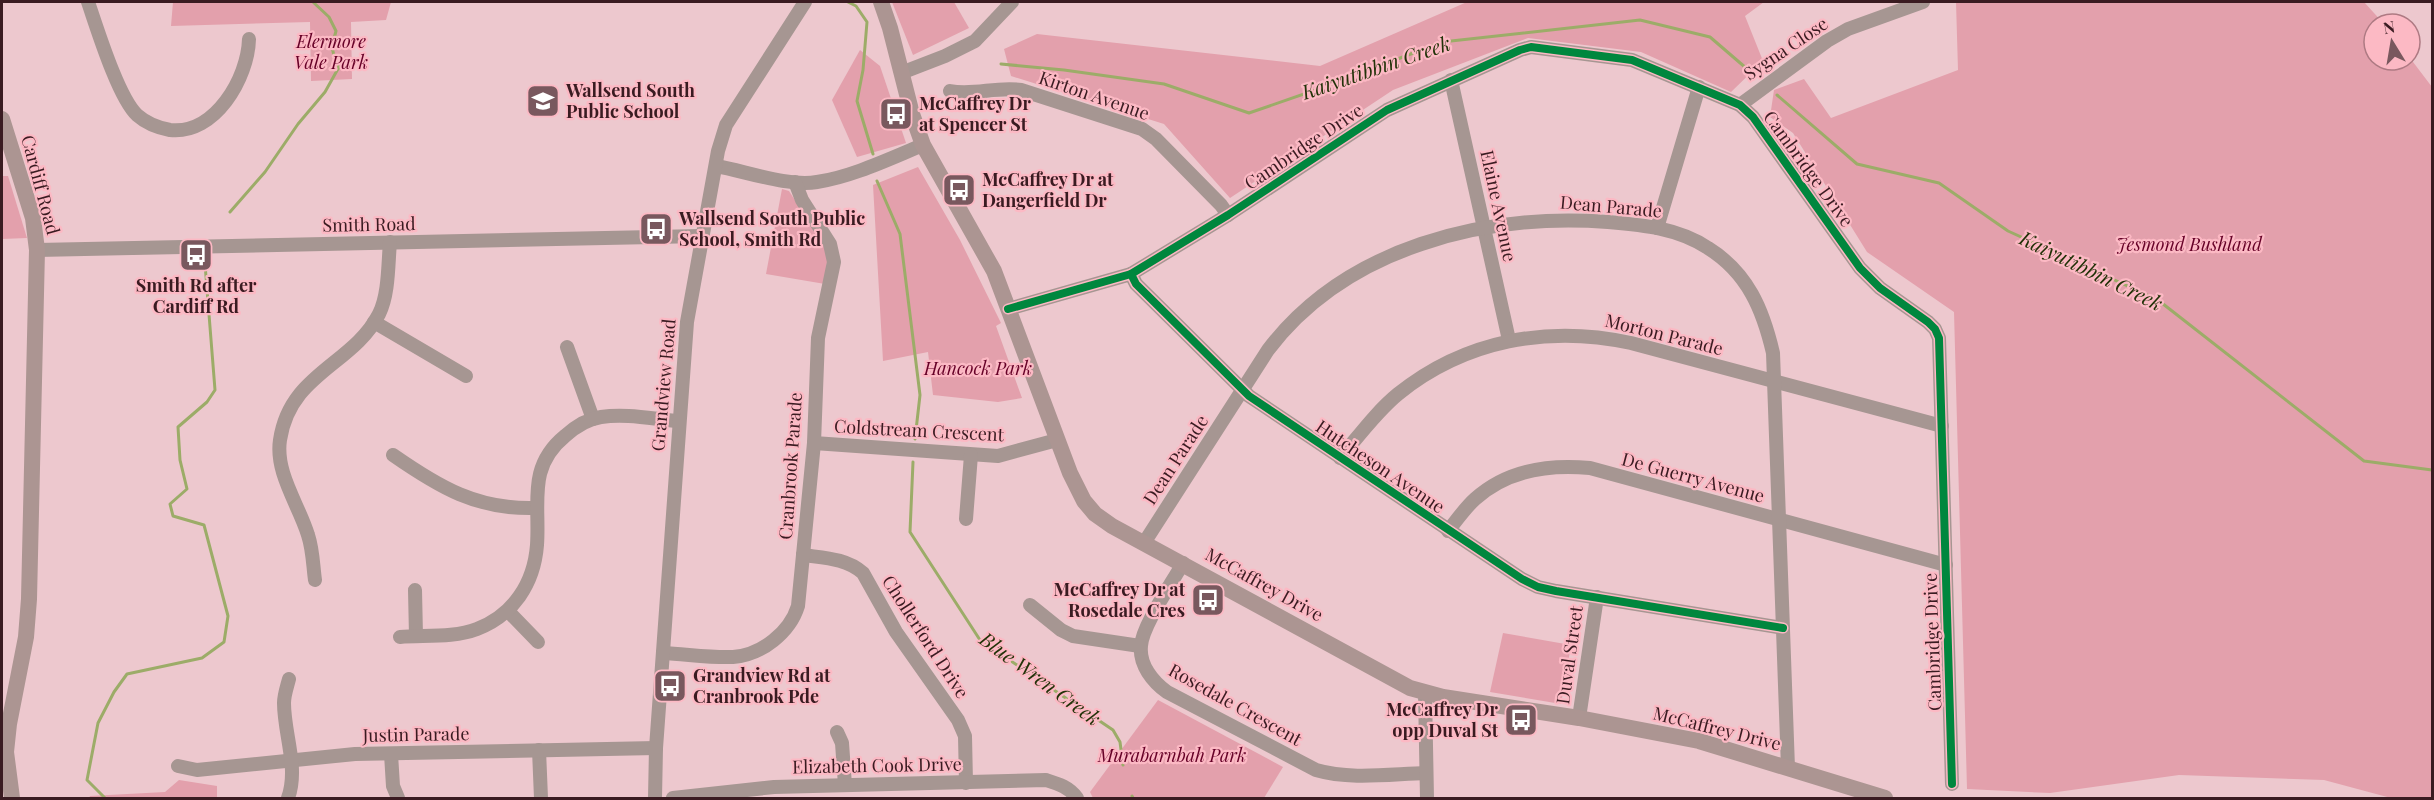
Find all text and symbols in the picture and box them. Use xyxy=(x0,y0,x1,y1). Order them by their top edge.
street label: Sygna Close xyxy=(1739,11,1832,85)
north arrow xyxy=(2362,12,2422,72)
text: N xyxy=(2381,15,2397,38)
water label: Kaiyutibbin Creek xyxy=(1297,28,1454,105)
park label: Elermore Vale Park xyxy=(294,29,368,74)
street label: Kirton Avenue xyxy=(1036,65,1153,125)
place label: Wallsend South Public School xyxy=(565,78,695,123)
school or university icon: Wallsend South Public School xyxy=(525,83,561,119)
place label: McCaffrey Dr at Spencer St xyxy=(919,91,1032,136)
bus stop icon: McCaffrey Dr at Spencer St xyxy=(878,96,914,132)
street label: Cambridge Drive xyxy=(1239,98,1367,195)
street label: Cambridge Drive xyxy=(1758,105,1859,231)
street label: Cardiff Road xyxy=(16,132,66,238)
street label: Elaine Avenue xyxy=(1475,148,1523,264)
place label: McCaffrey Dr at Dangerfield Dr xyxy=(982,167,1114,212)
bus stop icon: McCaffrey Dr at Dangerfield Dr xyxy=(941,172,977,208)
street label: Dean Parade xyxy=(1559,190,1663,222)
place label: Wallsend South Public School, Smith Rd xyxy=(678,206,865,251)
street label: Smith Road xyxy=(322,211,416,237)
bus stop icon: Wallsend South Public School, Smith Rd xyxy=(638,211,674,247)
water label: Kaiyutibbin Creek xyxy=(2015,223,2168,316)
park label: Jesmond Bushland xyxy=(2116,232,2263,256)
bus stop icon: Smith Rd after Cardiff Rd xyxy=(178,237,214,273)
place label: Smith Rd after Cardiff Rd xyxy=(136,273,257,318)
street label: Morton Parade xyxy=(1603,308,1726,360)
street label: Grandview Road xyxy=(645,317,681,452)
park label: Hancock Park xyxy=(923,356,1032,380)
street label: Cranbrook Parade xyxy=(773,392,807,540)
street label: Dean Parade xyxy=(1137,410,1213,509)
street label: Coldstream Crescent xyxy=(833,414,1005,446)
street label: Hutcheson Avenue xyxy=(1311,414,1450,518)
street label: De Guerry Avenue xyxy=(1619,446,1767,508)
street label: McCaffrey Drive xyxy=(1201,542,1328,626)
street label: Chollerford Drive xyxy=(877,570,975,703)
street label: Cambridge Drive xyxy=(1918,573,1946,711)
place label: McCaffrey Dr at Rosedale Cres xyxy=(1054,577,1186,622)
bus stop icon: McCaffrey Dr at Rosedale Cres xyxy=(1190,582,1226,618)
street label: Duval Street xyxy=(1550,604,1588,706)
water label: Blue Wren Creek xyxy=(974,624,1107,731)
street label: Rosedale Crescent xyxy=(1165,658,1307,751)
place label: Grandview Rd at Cranbrook Pde xyxy=(693,663,831,708)
bus stop icon: Grandview Rd at Cranbrook Pde xyxy=(652,668,688,704)
place label: McCaffrey Dr opp Duval St xyxy=(1386,697,1499,742)
street label: McCaffrey Drive xyxy=(1651,701,1784,756)
bus stop icon: McCaffrey Dr opp Duval St xyxy=(1503,702,1539,738)
street label: Justin Parade xyxy=(361,721,470,747)
park label: Murabarnbah Park xyxy=(1097,743,1246,767)
street label: Elizabeth Cook Drive xyxy=(792,752,962,778)

